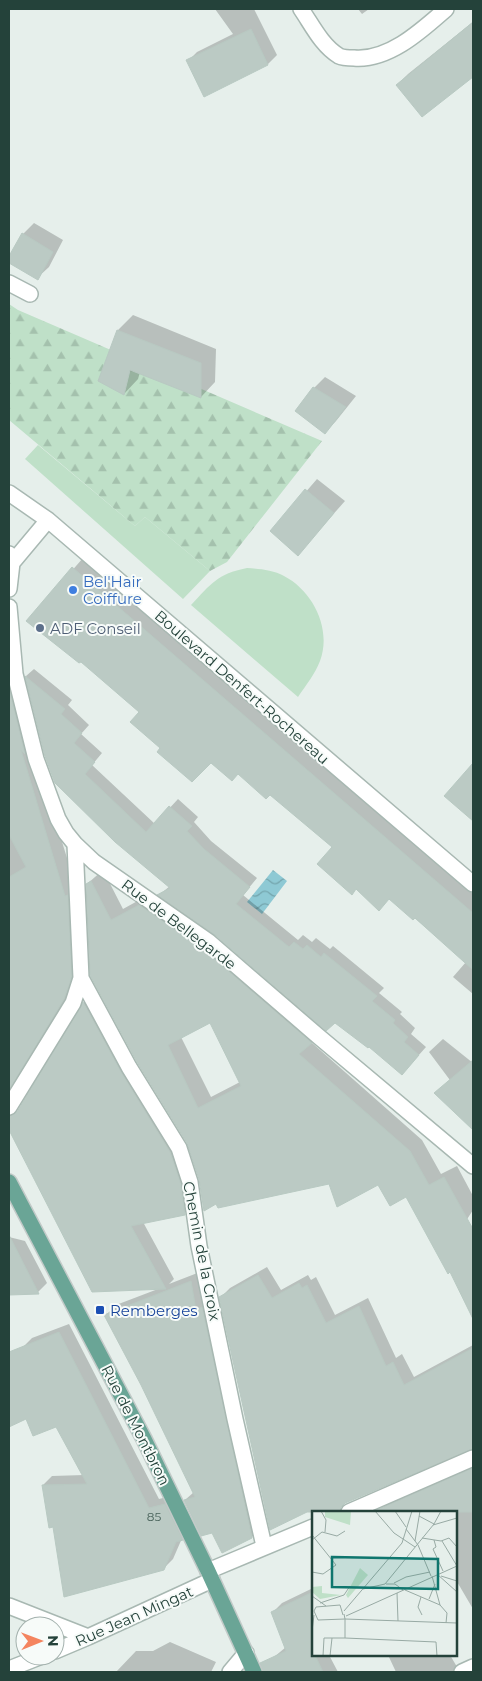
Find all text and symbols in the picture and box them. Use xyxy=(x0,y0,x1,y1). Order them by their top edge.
place label: Bel'Hair Coiffure xyxy=(83,572,142,608)
marker: Bel'Hair Coiffure xyxy=(67,584,79,596)
street label: Boulevard Denfert-Rochereau xyxy=(151,606,333,768)
place label: ADF Conseil xyxy=(50,619,141,638)
marker: ADF Conseil xyxy=(34,622,46,634)
street label: Rue de Bellegarde xyxy=(118,875,240,973)
street label: Chemin de la Croix xyxy=(179,1180,225,1322)
place label: Remberges xyxy=(110,1301,198,1320)
marker: Remberges xyxy=(94,1304,106,1316)
street label: Rue de Montbron xyxy=(97,1362,175,1488)
house number: 85 xyxy=(147,1509,161,1524)
inset map xyxy=(312,1511,457,1656)
street label: Rue Jean Mingat xyxy=(72,1582,196,1650)
north arrow xyxy=(15,1616,65,1666)
text: N xyxy=(44,1635,62,1647)

